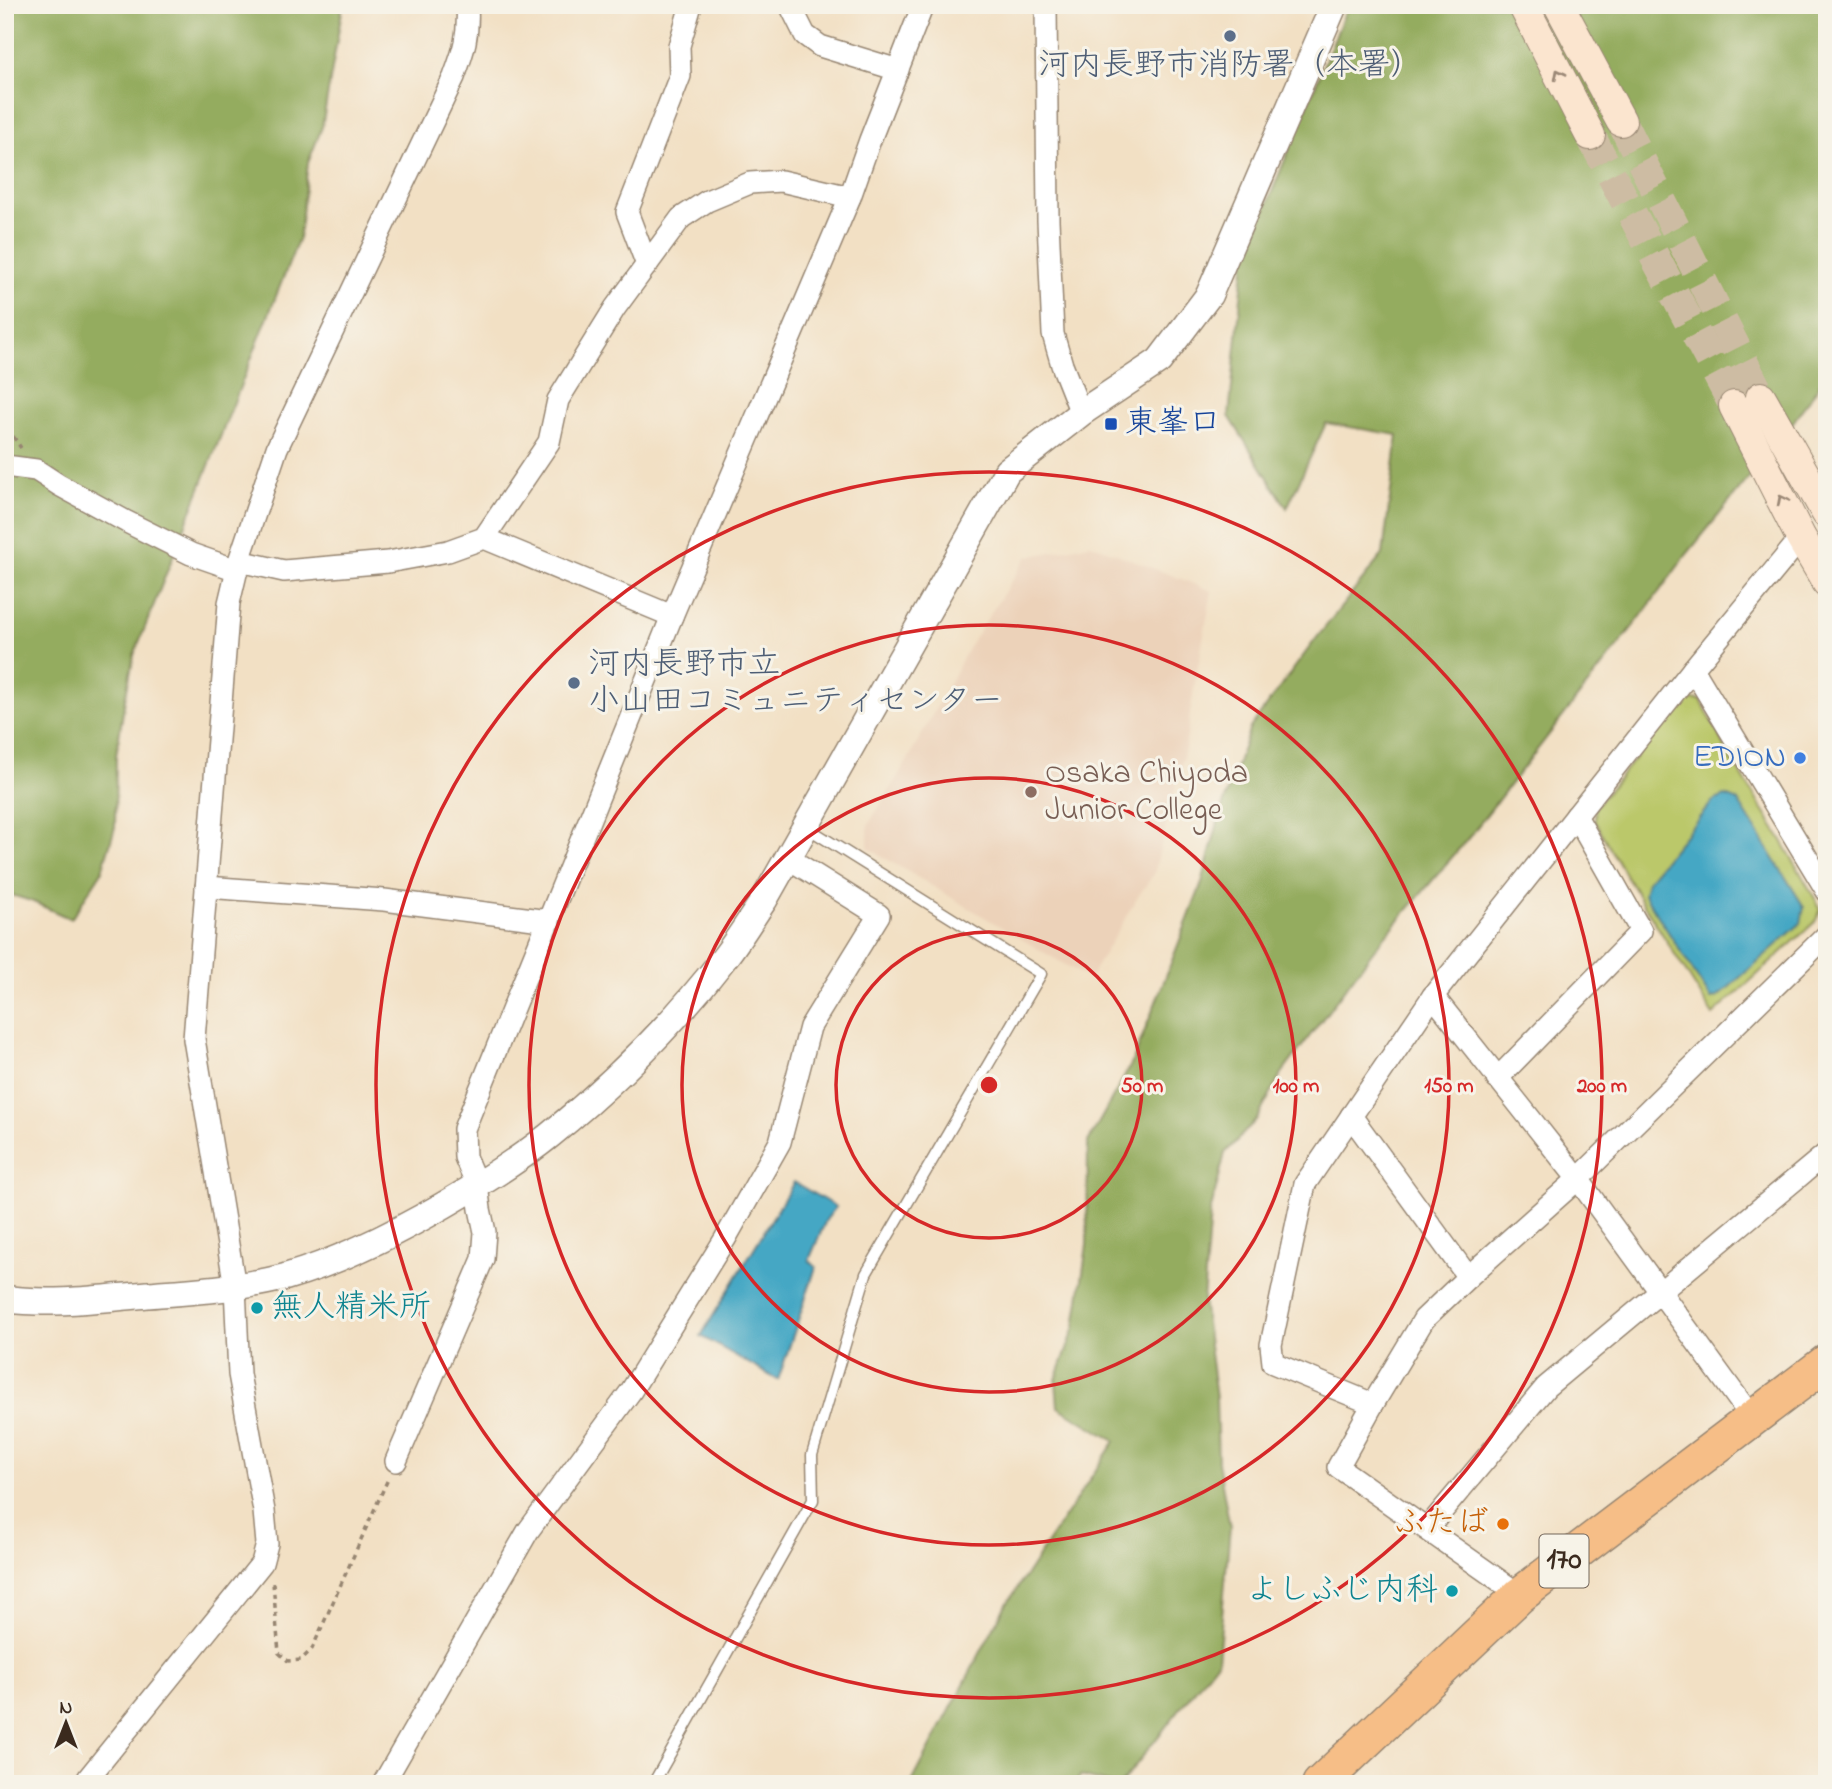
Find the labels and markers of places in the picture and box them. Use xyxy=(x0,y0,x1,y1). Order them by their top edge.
marker: 河内長野市消防署（本署） xyxy=(1222,28,1238,44)
place label: 河内長野市消防署（本署） xyxy=(1038,43,1422,90)
place label: 東峯口 xyxy=(1125,401,1221,448)
marker: 東峯口 xyxy=(1103,416,1119,432)
place label: 河内長野市立 小山田コミュニティセンター xyxy=(588,642,1003,726)
marker: 河内長野市立 小山田コミュニティセンター xyxy=(566,675,582,691)
place label: EDION xyxy=(1693,735,1786,782)
marker: EDION xyxy=(1792,750,1808,766)
place label: Osaka Chiyoda Junior College xyxy=(1045,751,1248,835)
marker: Osaka Chiyoda Junior College xyxy=(1023,784,1039,800)
centre of rings xyxy=(977,1073,1001,1097)
place label: 無人精米所 xyxy=(271,1285,431,1332)
marker: 無人精米所 xyxy=(249,1300,265,1316)
place label: ふたば xyxy=(1393,1501,1489,1548)
marker: ふたば xyxy=(1495,1516,1511,1532)
place label: よしふじ内科 xyxy=(1246,1568,1438,1615)
marker: よしふじ内科 xyxy=(1444,1583,1460,1599)

